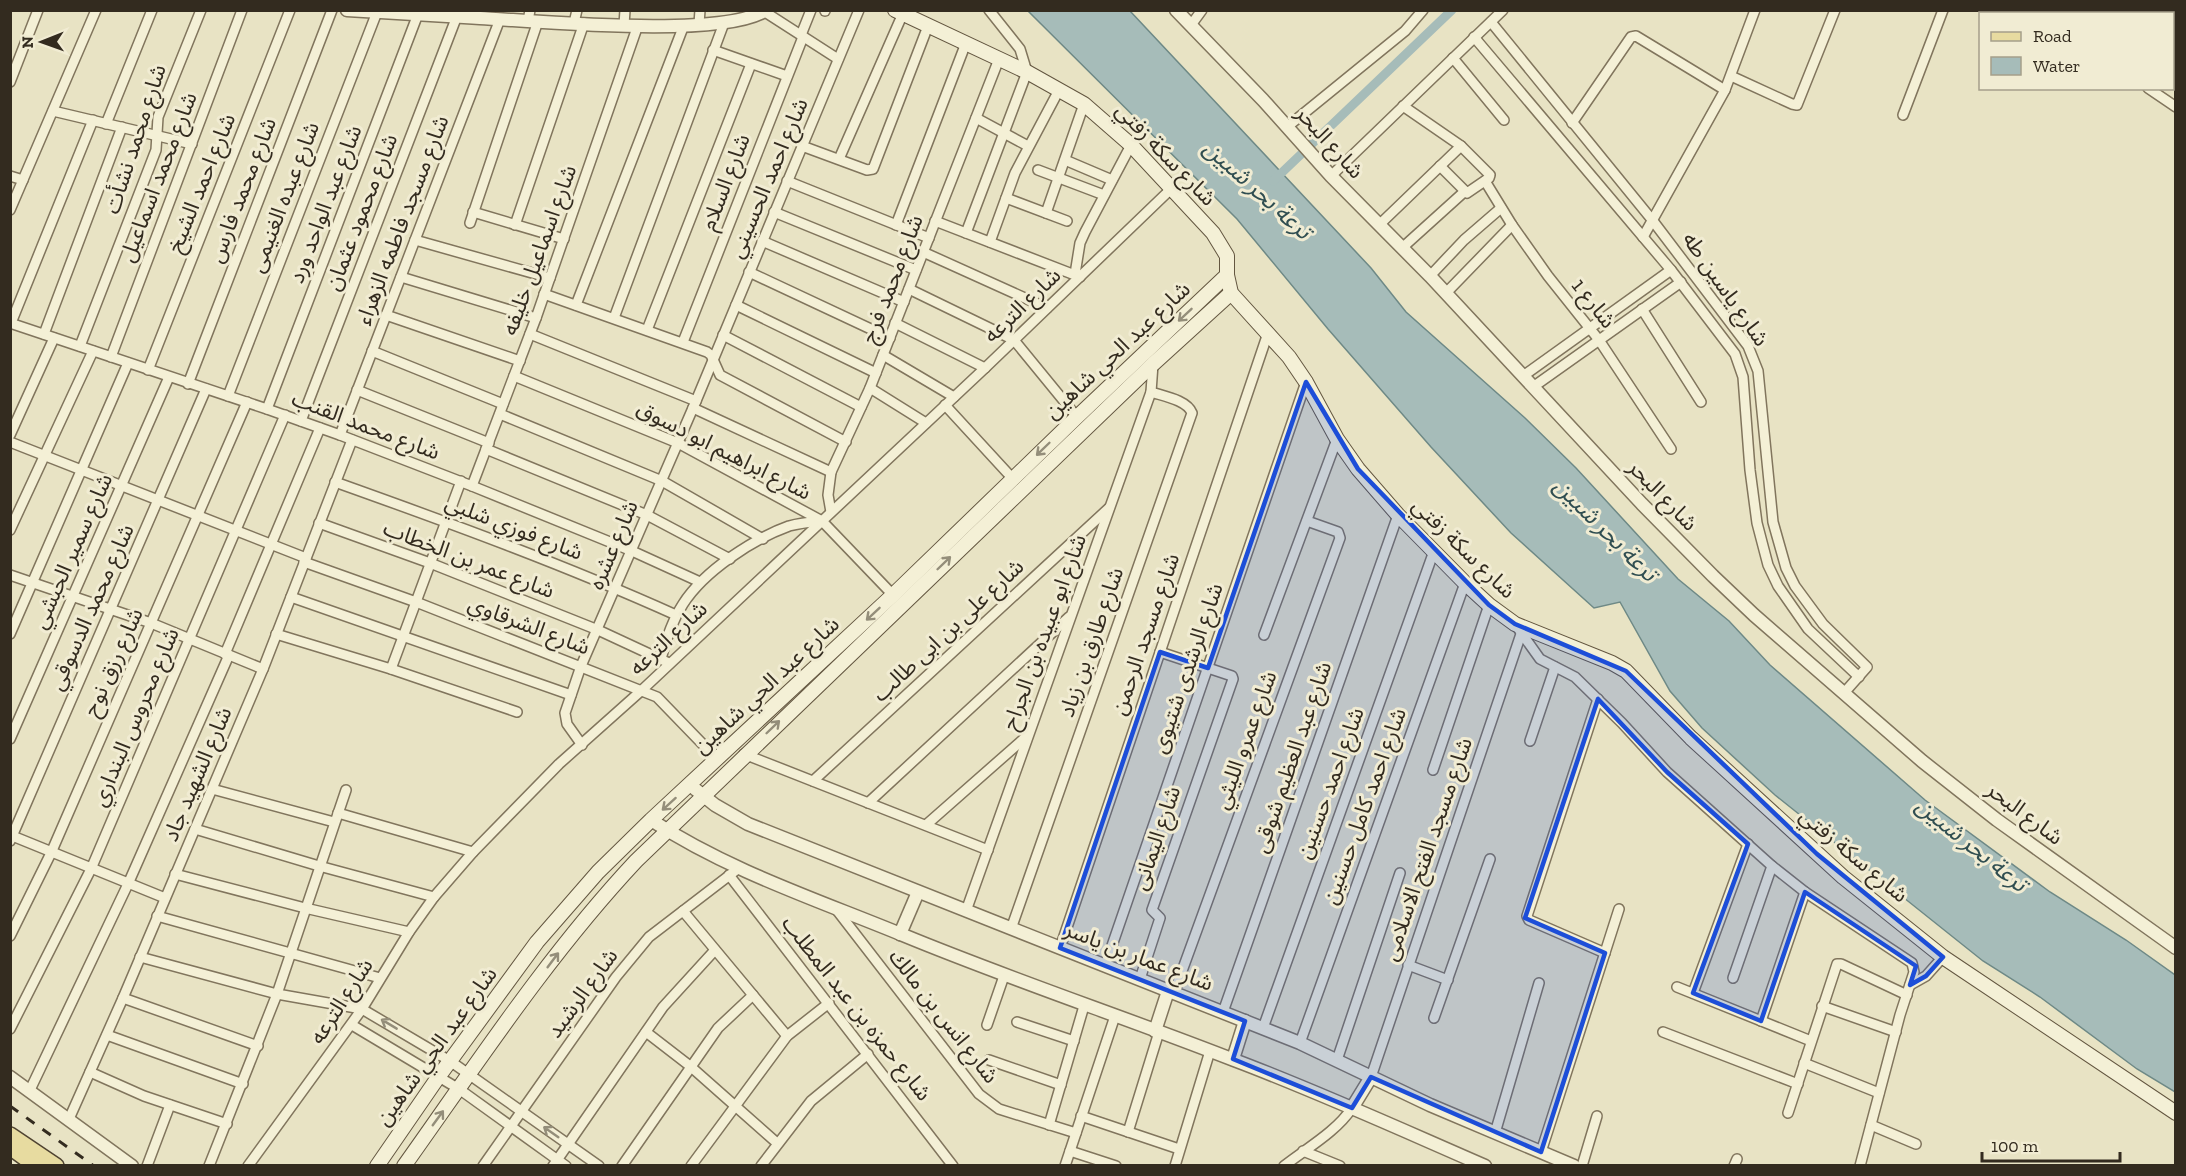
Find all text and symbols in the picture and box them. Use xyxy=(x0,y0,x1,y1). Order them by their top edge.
north arrow xyxy=(12,12,72,72)
legend xyxy=(1979,12,2174,90)
text: Road xyxy=(2033,25,2072,47)
text: N xyxy=(18,36,37,49)
text: Water xyxy=(2033,55,2080,77)
street label: شارع محمد نشأت xyxy=(98,61,175,218)
street label: شارع محمد اسماعيل xyxy=(113,88,206,267)
street label: شارع احمد الحسيني xyxy=(722,94,817,263)
street label: شارع سكة زفتي xyxy=(1108,97,1222,214)
street label: شارع البحر xyxy=(1287,99,1370,186)
street label: شارع احمد الشيخ xyxy=(161,110,244,258)
street label: شارع مسجد فاطمه الزهراء xyxy=(350,111,457,330)
street label: شارع محمد فارس xyxy=(202,114,285,267)
street label: شارع عبده الغنيمى xyxy=(243,118,328,277)
street label: شارع عبد الواحد ورد xyxy=(282,121,370,288)
street label: شارع محمود عثمان xyxy=(319,130,406,295)
street label: شارع السلام xyxy=(694,130,759,235)
water label: ترعة بحر شبين xyxy=(1198,133,1321,248)
street label: شارع اسماعيل خليفه xyxy=(496,161,585,340)
street label: شارع محمد فرج xyxy=(855,211,932,348)
street label: شارع ياسين طه xyxy=(1674,227,1775,353)
street label: شارع الترعه xyxy=(978,262,1068,351)
street label: شارع 1 xyxy=(1564,272,1622,335)
street label: شارع عبد الحي شاهين xyxy=(1038,275,1198,427)
one-way arrow xyxy=(1177,308,1192,323)
street label: شارع محمد القنب xyxy=(287,384,444,468)
street label: شارع ابراهيم ابو دسوق xyxy=(631,394,816,508)
one-way arrow xyxy=(1036,442,1051,457)
street label: شارع البحر xyxy=(1619,453,1704,539)
street label: شارع سمير الحبشي xyxy=(26,469,121,634)
water label: ترعة بحر شبين xyxy=(1548,471,1667,590)
street label: شارع فوزي شلبي xyxy=(440,488,587,569)
street label: شارع سكة زفتي xyxy=(1404,492,1521,606)
street label: شارع عشره xyxy=(582,496,647,595)
street label: شارع عمر بن الخطاب xyxy=(379,514,558,607)
street label: شارع محمد الدسوقي xyxy=(42,520,143,696)
street label: شارع ابو عبيده بن الجراح xyxy=(996,530,1095,735)
street label: شارع مسجد الرحمن xyxy=(1105,550,1188,719)
street label: شارع على بن ابى طالب xyxy=(867,553,1031,709)
one-way arrow xyxy=(937,556,952,571)
street label: شارع طارق بن زياد xyxy=(1053,564,1132,721)
street label: شارع الرشدى شتيوى xyxy=(1145,579,1232,758)
street label: شارع الشرقاوي xyxy=(463,589,594,664)
street label: شارع الترعه xyxy=(623,595,715,683)
street label: شارع رزق نوح xyxy=(77,604,152,722)
one-way arrow xyxy=(865,607,880,621)
street label: شارع عبد الحي شاهين xyxy=(687,610,847,762)
street label: شارع محروس البنداري xyxy=(85,624,188,812)
street label: شارع عبد العظيم شوقى xyxy=(1247,658,1340,857)
street label: شارع عمرو الليثي xyxy=(1207,667,1285,814)
street label: شارع الشهيد جاد xyxy=(157,703,240,846)
street label: شارع احمد حسنين xyxy=(1290,704,1373,863)
street label: شارع احمد كامل حسنين xyxy=(1316,704,1415,909)
one-way arrow xyxy=(765,720,780,734)
street label: شارع مسجد الفتح الاسلامى xyxy=(1376,734,1481,965)
street label: شارع البحر xyxy=(1979,775,2069,853)
street label: شارع اليمانى xyxy=(1126,782,1189,895)
water label: ترعة بحر شبين xyxy=(1910,790,2037,900)
one-way arrow xyxy=(662,797,677,811)
street label: شارع سكة زفتي xyxy=(1792,802,1914,911)
street label: شارع حمزه بن عبد المطلب xyxy=(774,910,938,1108)
street label: شارع عمار بن ياسر xyxy=(1059,915,1217,1000)
street label: شارع الرشيد xyxy=(540,943,626,1045)
street label: شارع انس بن مالك xyxy=(881,944,1005,1090)
street label: شارع الترعه xyxy=(303,953,381,1051)
one-way arrow xyxy=(547,953,560,969)
street label: شارع عبد الحي شاهين xyxy=(369,961,505,1133)
one-way arrow xyxy=(381,1018,398,1030)
one-way arrow xyxy=(432,1110,444,1126)
scale bar xyxy=(1982,1125,2120,1163)
one-way arrow xyxy=(544,1126,560,1138)
text: 100 m xyxy=(1991,1135,2039,1157)

